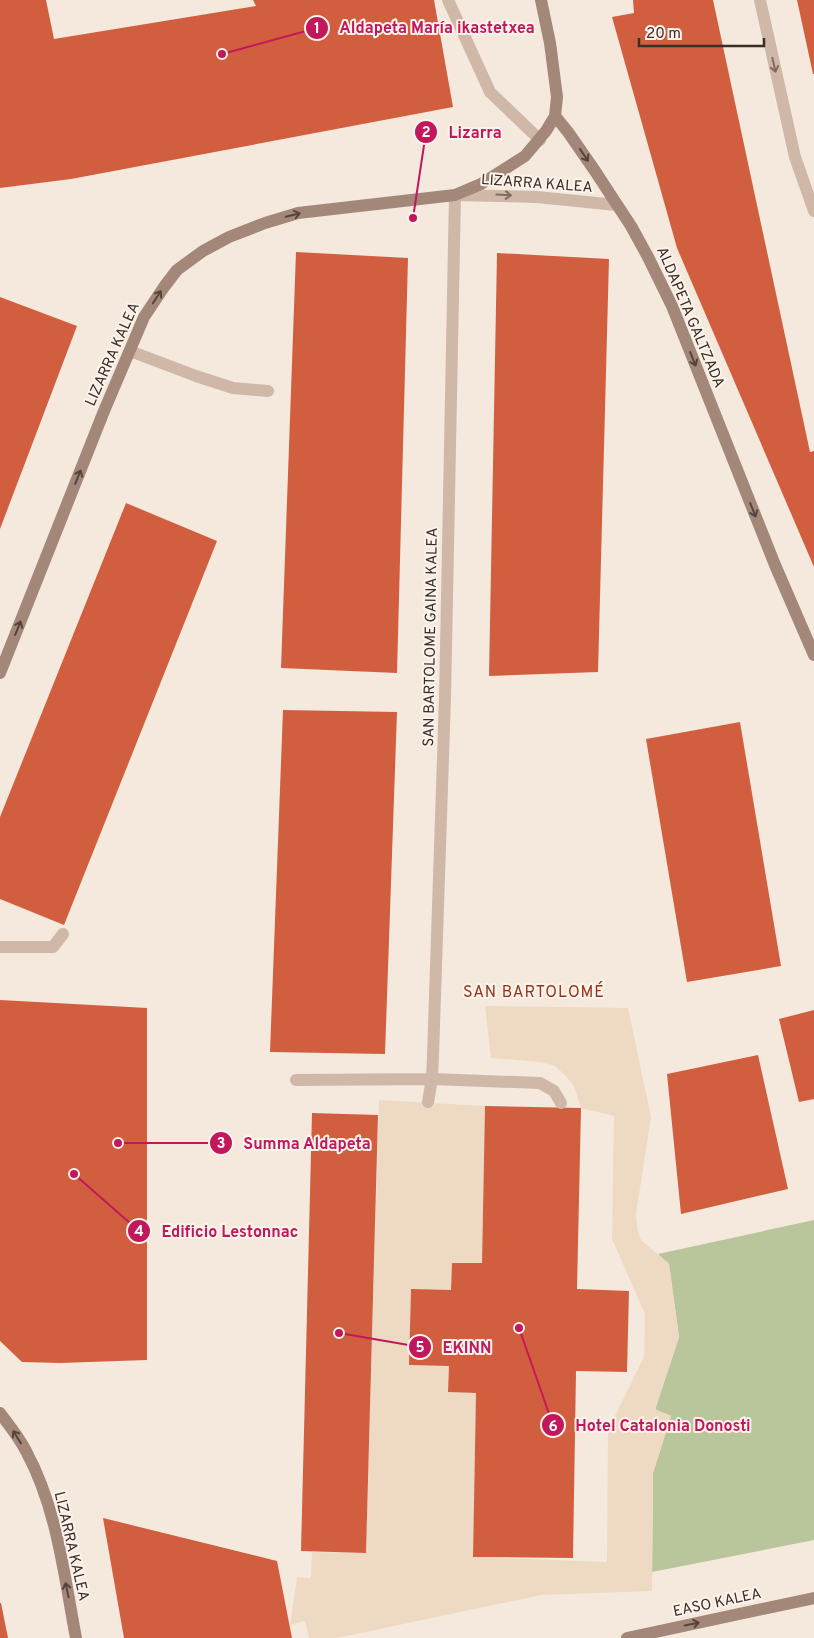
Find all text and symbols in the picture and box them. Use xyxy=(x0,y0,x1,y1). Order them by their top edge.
callout: Aldapeta María ikastetxea xyxy=(304,12,545,43)
scale bar xyxy=(639,15,764,47)
text: Aldapeta María ikastetxea xyxy=(339,19,535,39)
text: 1 xyxy=(314,20,320,39)
text: 20 m xyxy=(646,25,681,44)
one-way arrow xyxy=(770,56,779,72)
callout: Lizarra xyxy=(414,117,512,148)
text: 2 xyxy=(421,124,431,143)
text: Lizarra xyxy=(448,124,502,144)
one-way arrow xyxy=(579,148,589,162)
street label: LIZARRA KALEA xyxy=(480,171,593,198)
one-way arrow xyxy=(495,191,511,200)
one-way arrow xyxy=(285,210,301,219)
street label: ALDAPETA GALTZADA xyxy=(651,244,728,391)
one-way arrow xyxy=(153,290,163,304)
street label: LIZARRA KALEA xyxy=(82,300,145,410)
one-way arrow xyxy=(689,351,698,367)
one-way arrow xyxy=(74,470,83,485)
one-way arrow xyxy=(749,502,758,517)
street label: SAN BARTOLOME GAINA KALEA xyxy=(420,527,443,747)
one-way arrow xyxy=(14,621,23,636)
district label: SAN BARTOLOMÉ xyxy=(463,981,605,1003)
callout: Summa Aldapeta xyxy=(208,1127,381,1158)
text: 3 xyxy=(217,1135,226,1154)
text: Summa Aldapeta xyxy=(243,1135,371,1155)
callout: Edificio Lestonnac xyxy=(127,1216,309,1247)
text: 4 xyxy=(134,1223,144,1242)
text: Edificio Lestonnac xyxy=(161,1223,299,1243)
callout: EKINN xyxy=(408,1332,501,1363)
text: 5 xyxy=(415,1339,425,1358)
text: EKINN xyxy=(443,1339,491,1359)
callout: Hotel Catalonia Donosti xyxy=(540,1410,761,1441)
text: Hotel Catalonia Donosti xyxy=(575,1417,751,1437)
text: 6 xyxy=(548,1418,558,1437)
one-way arrow xyxy=(12,1430,22,1444)
street label: LIZARRA KALEA xyxy=(49,1490,92,1603)
one-way arrow xyxy=(61,1583,71,1599)
street label: EASO KALEA xyxy=(671,1585,763,1622)
one-way arrow xyxy=(683,1619,699,1628)

